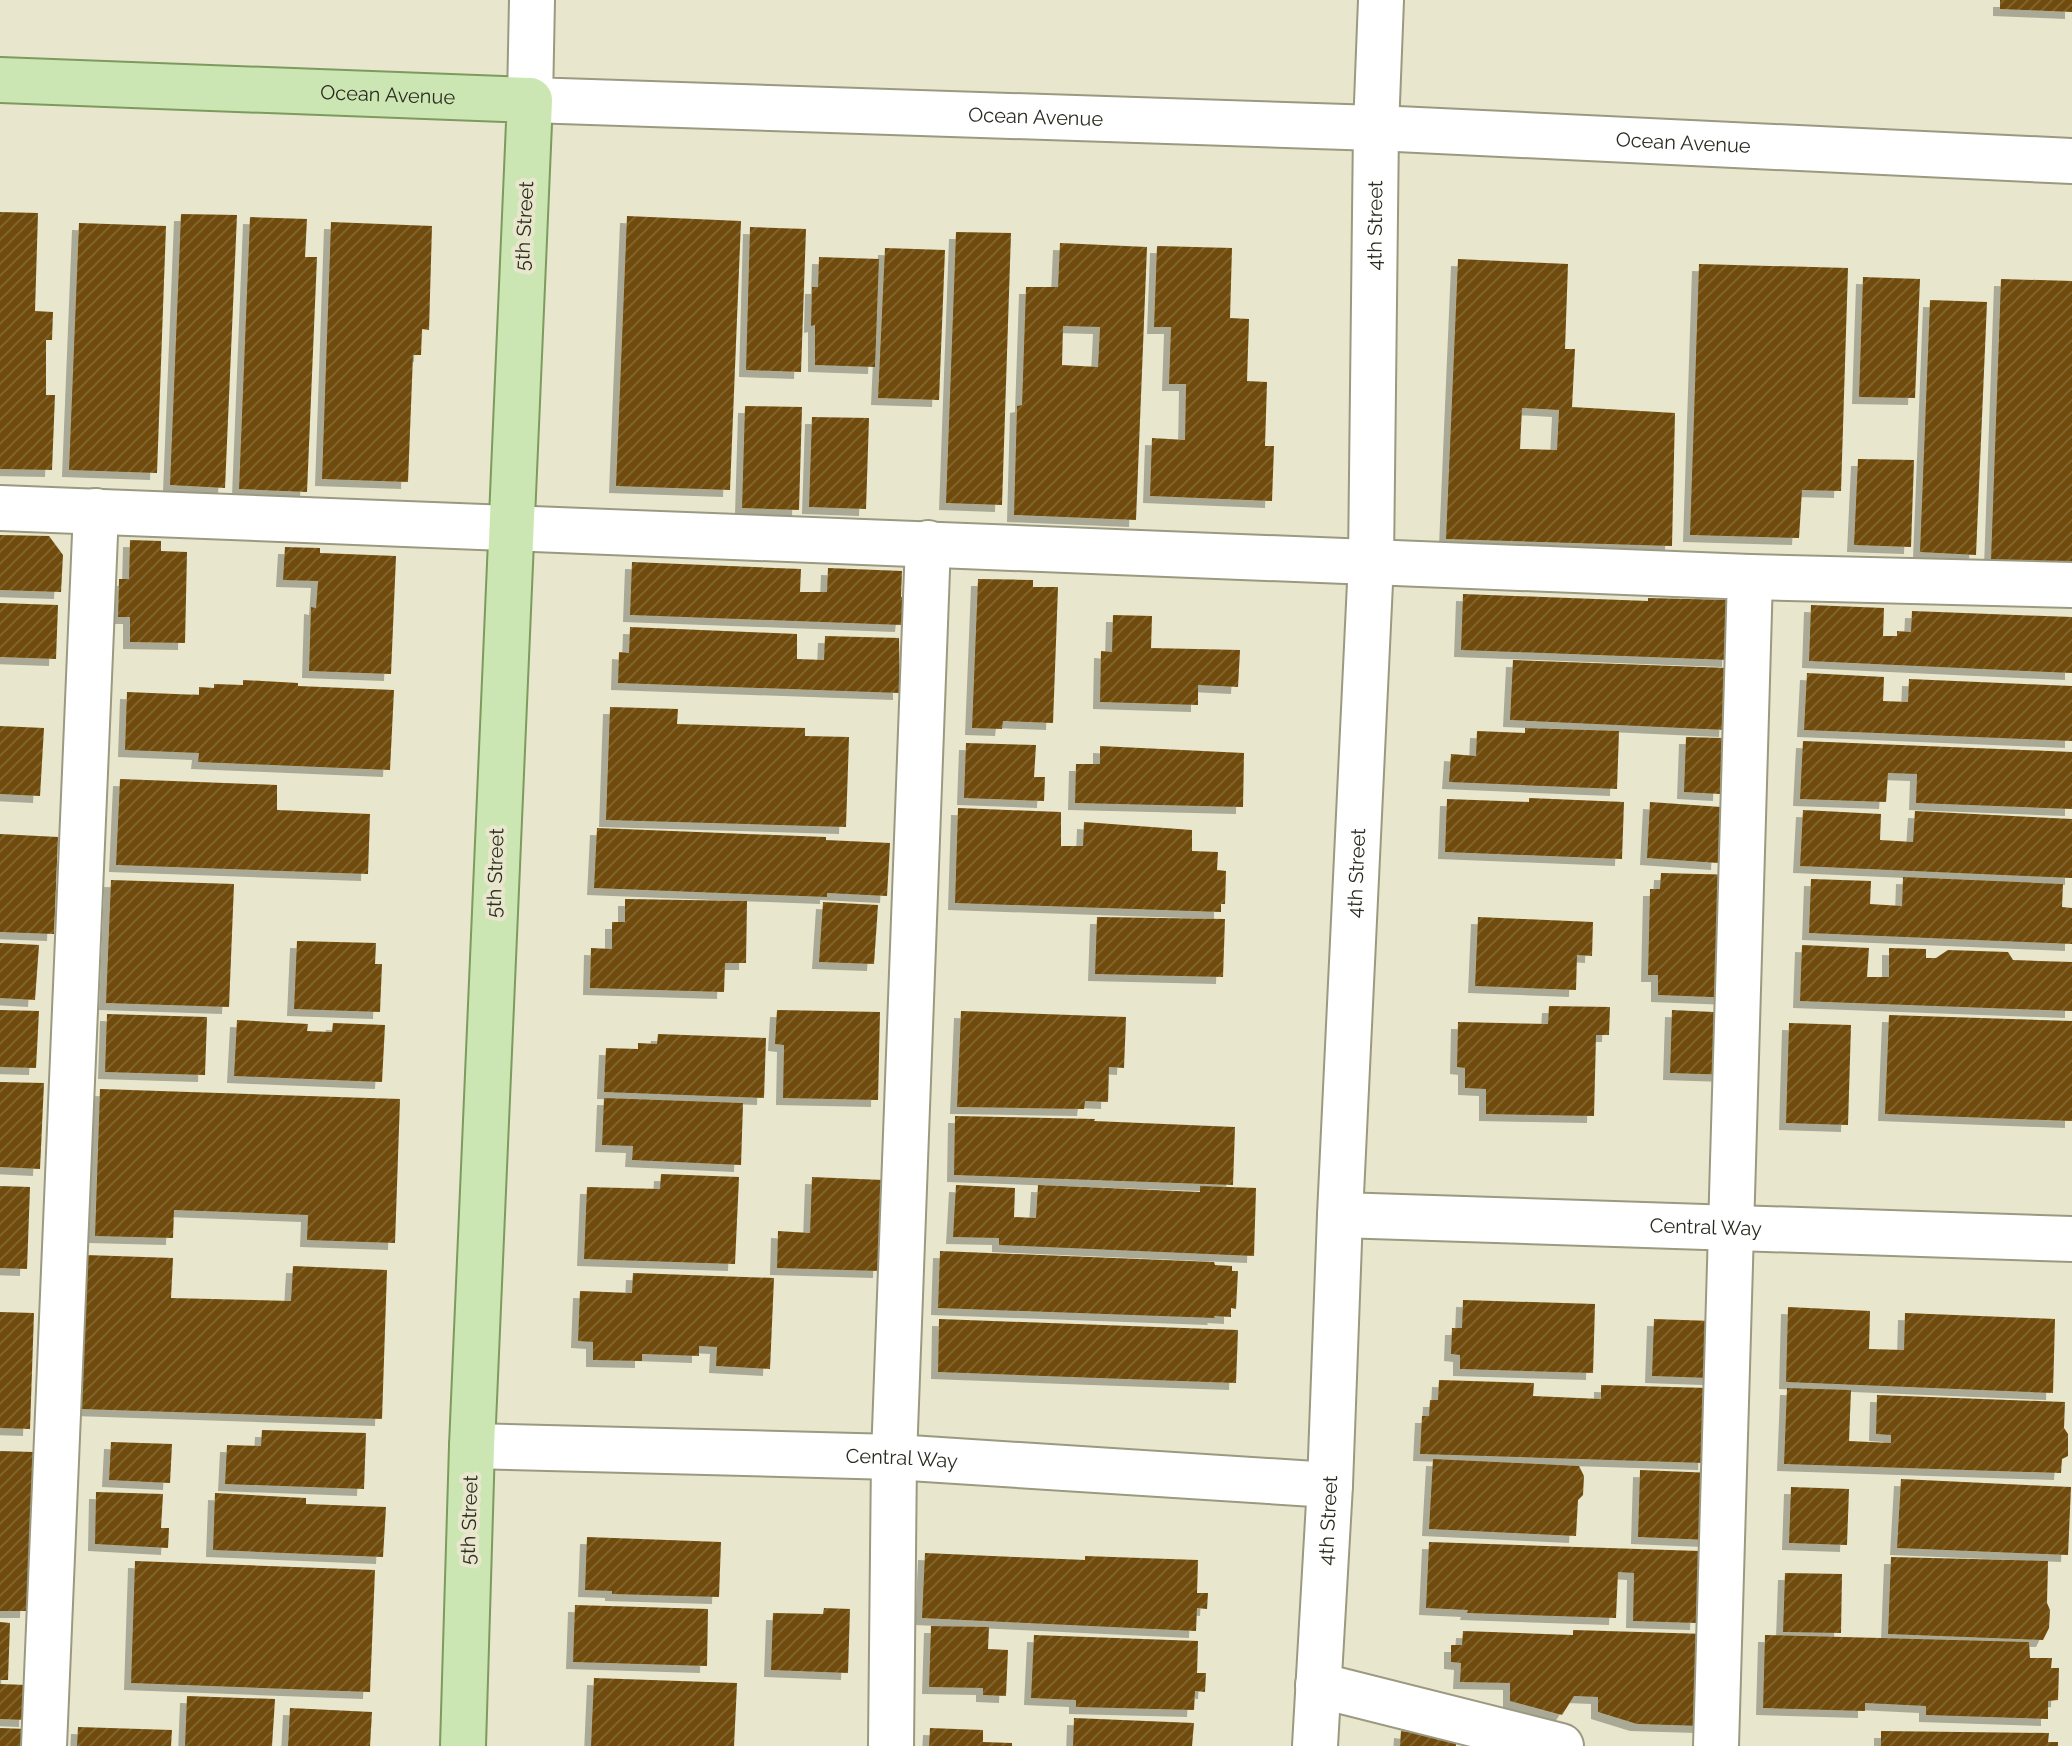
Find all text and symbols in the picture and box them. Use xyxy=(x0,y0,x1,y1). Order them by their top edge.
street label: Ocean Avenue xyxy=(320,80,456,109)
street label: Ocean Avenue xyxy=(968,103,1104,131)
street label: Ocean Avenue xyxy=(1615,127,1751,158)
street label: 5th Street xyxy=(510,180,538,271)
street label: 4th Street xyxy=(1362,180,1387,270)
street label: 5th Street xyxy=(481,827,509,918)
street label: 4th Street xyxy=(1342,827,1370,918)
street label: Central Way xyxy=(1649,1213,1762,1241)
street label: Central Way xyxy=(845,1444,959,1473)
street label: 5th Street xyxy=(455,1474,483,1565)
street label: 4th Street xyxy=(1313,1475,1342,1566)

